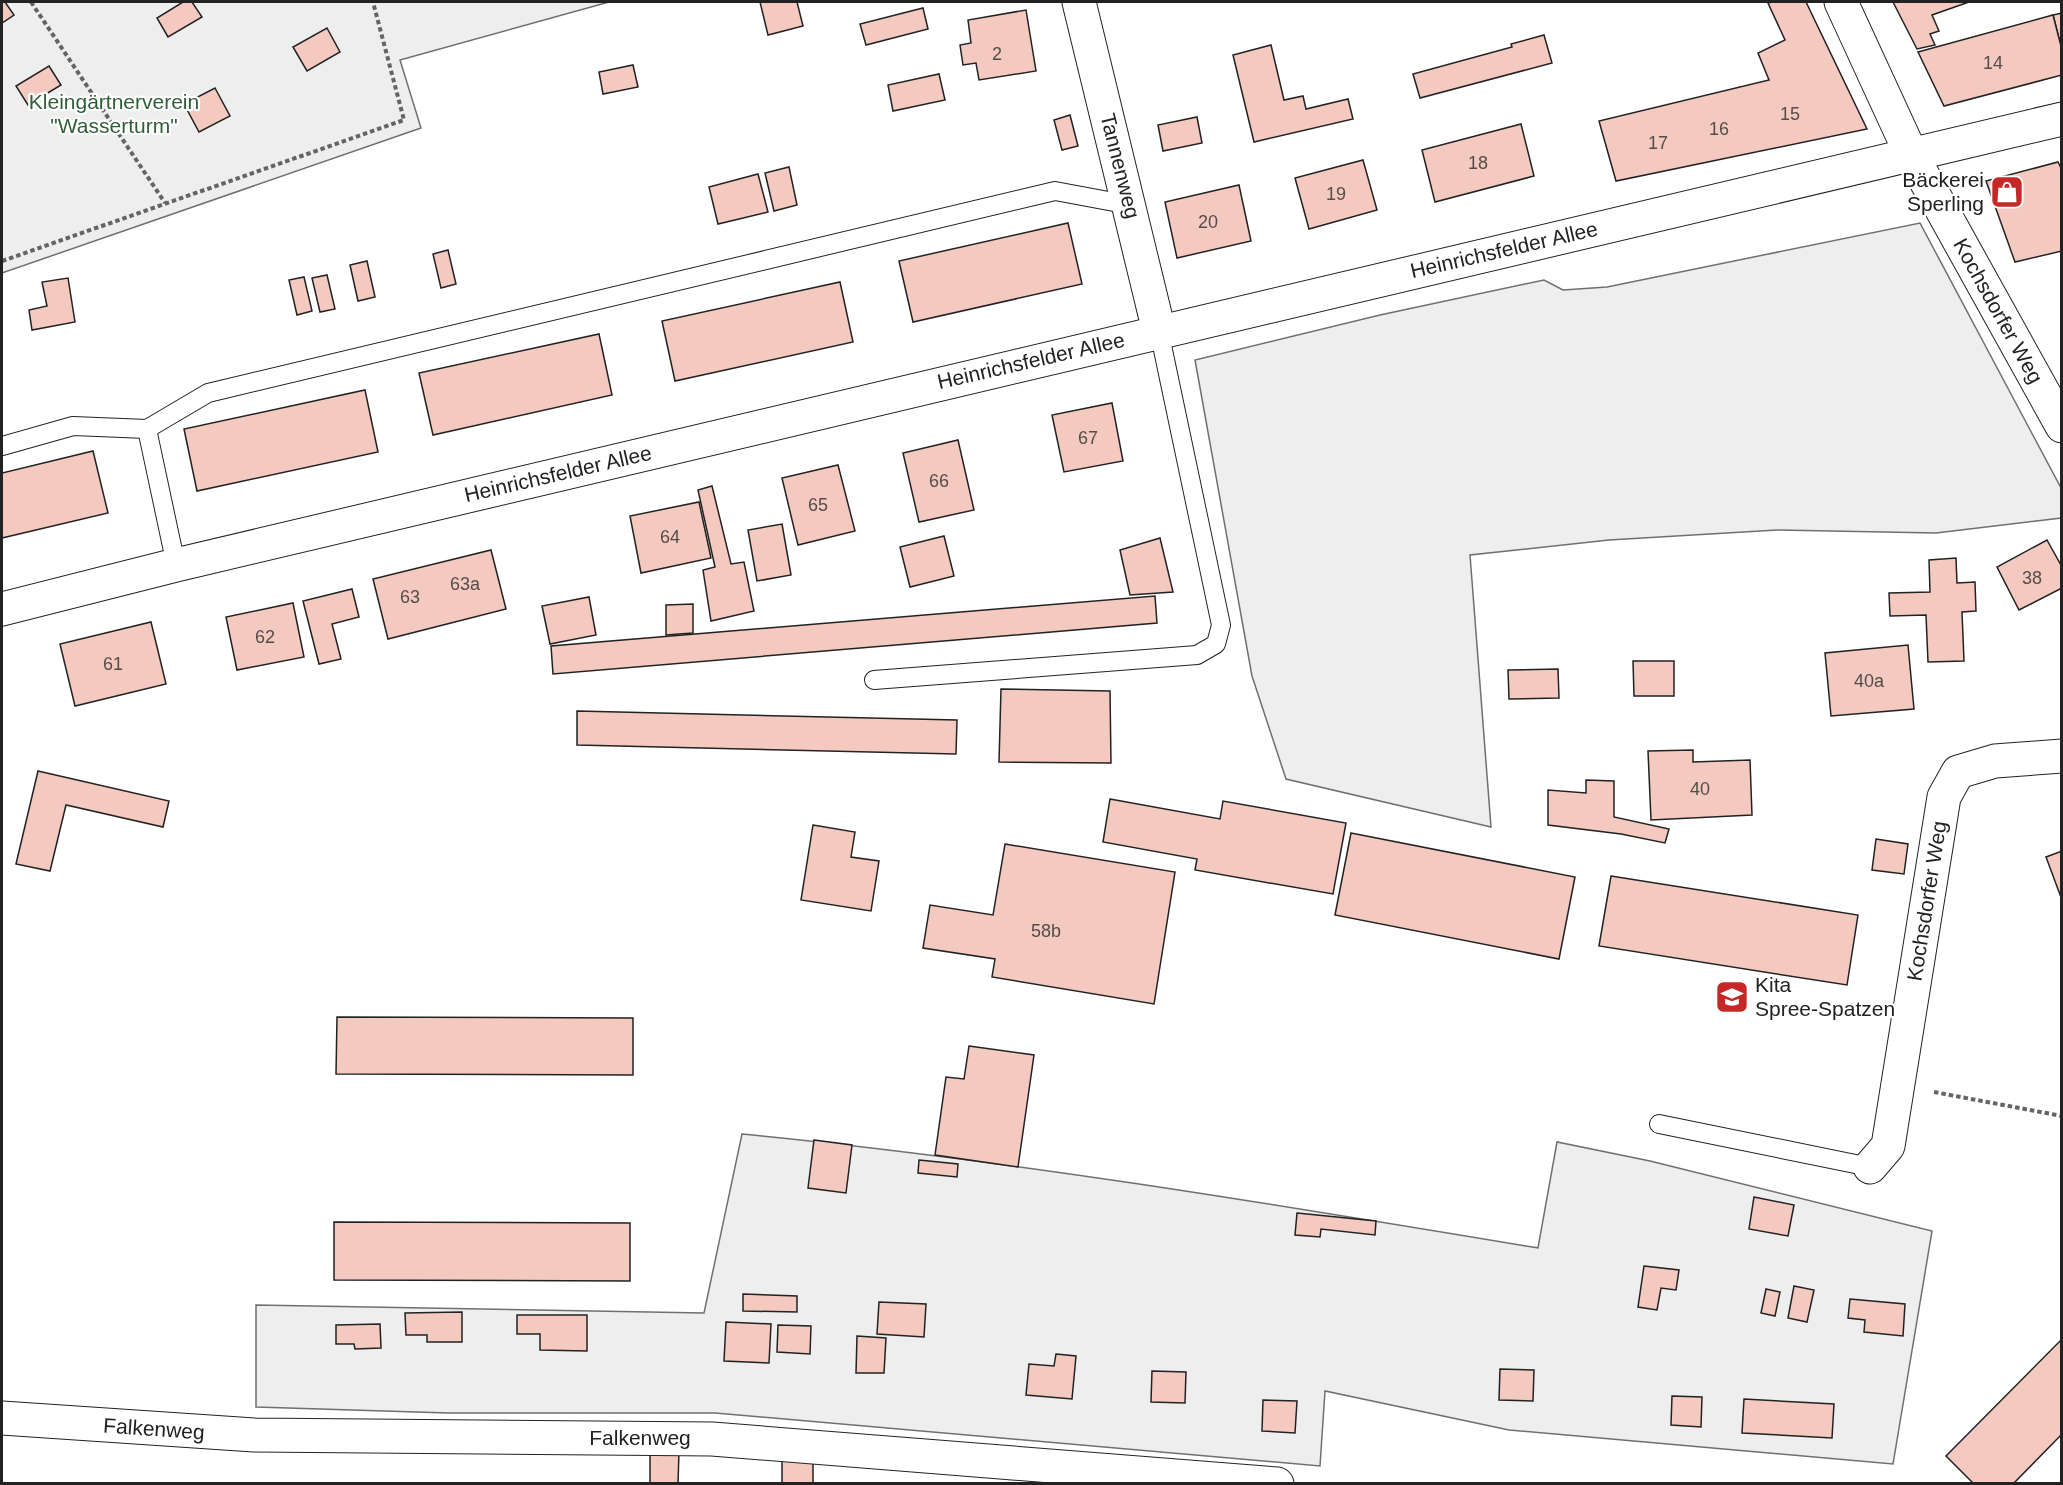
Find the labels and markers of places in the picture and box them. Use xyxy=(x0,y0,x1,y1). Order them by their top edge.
place label: Bäckerei Sperling xyxy=(1902,168,1984,215)
shop icon: Bäckerei Sperling xyxy=(1989,174,2025,210)
place label: Kita Spree-Spatzen xyxy=(1755,973,1895,1020)
school or university icon: Kita Spree-Spatzen xyxy=(1714,979,1750,1015)

